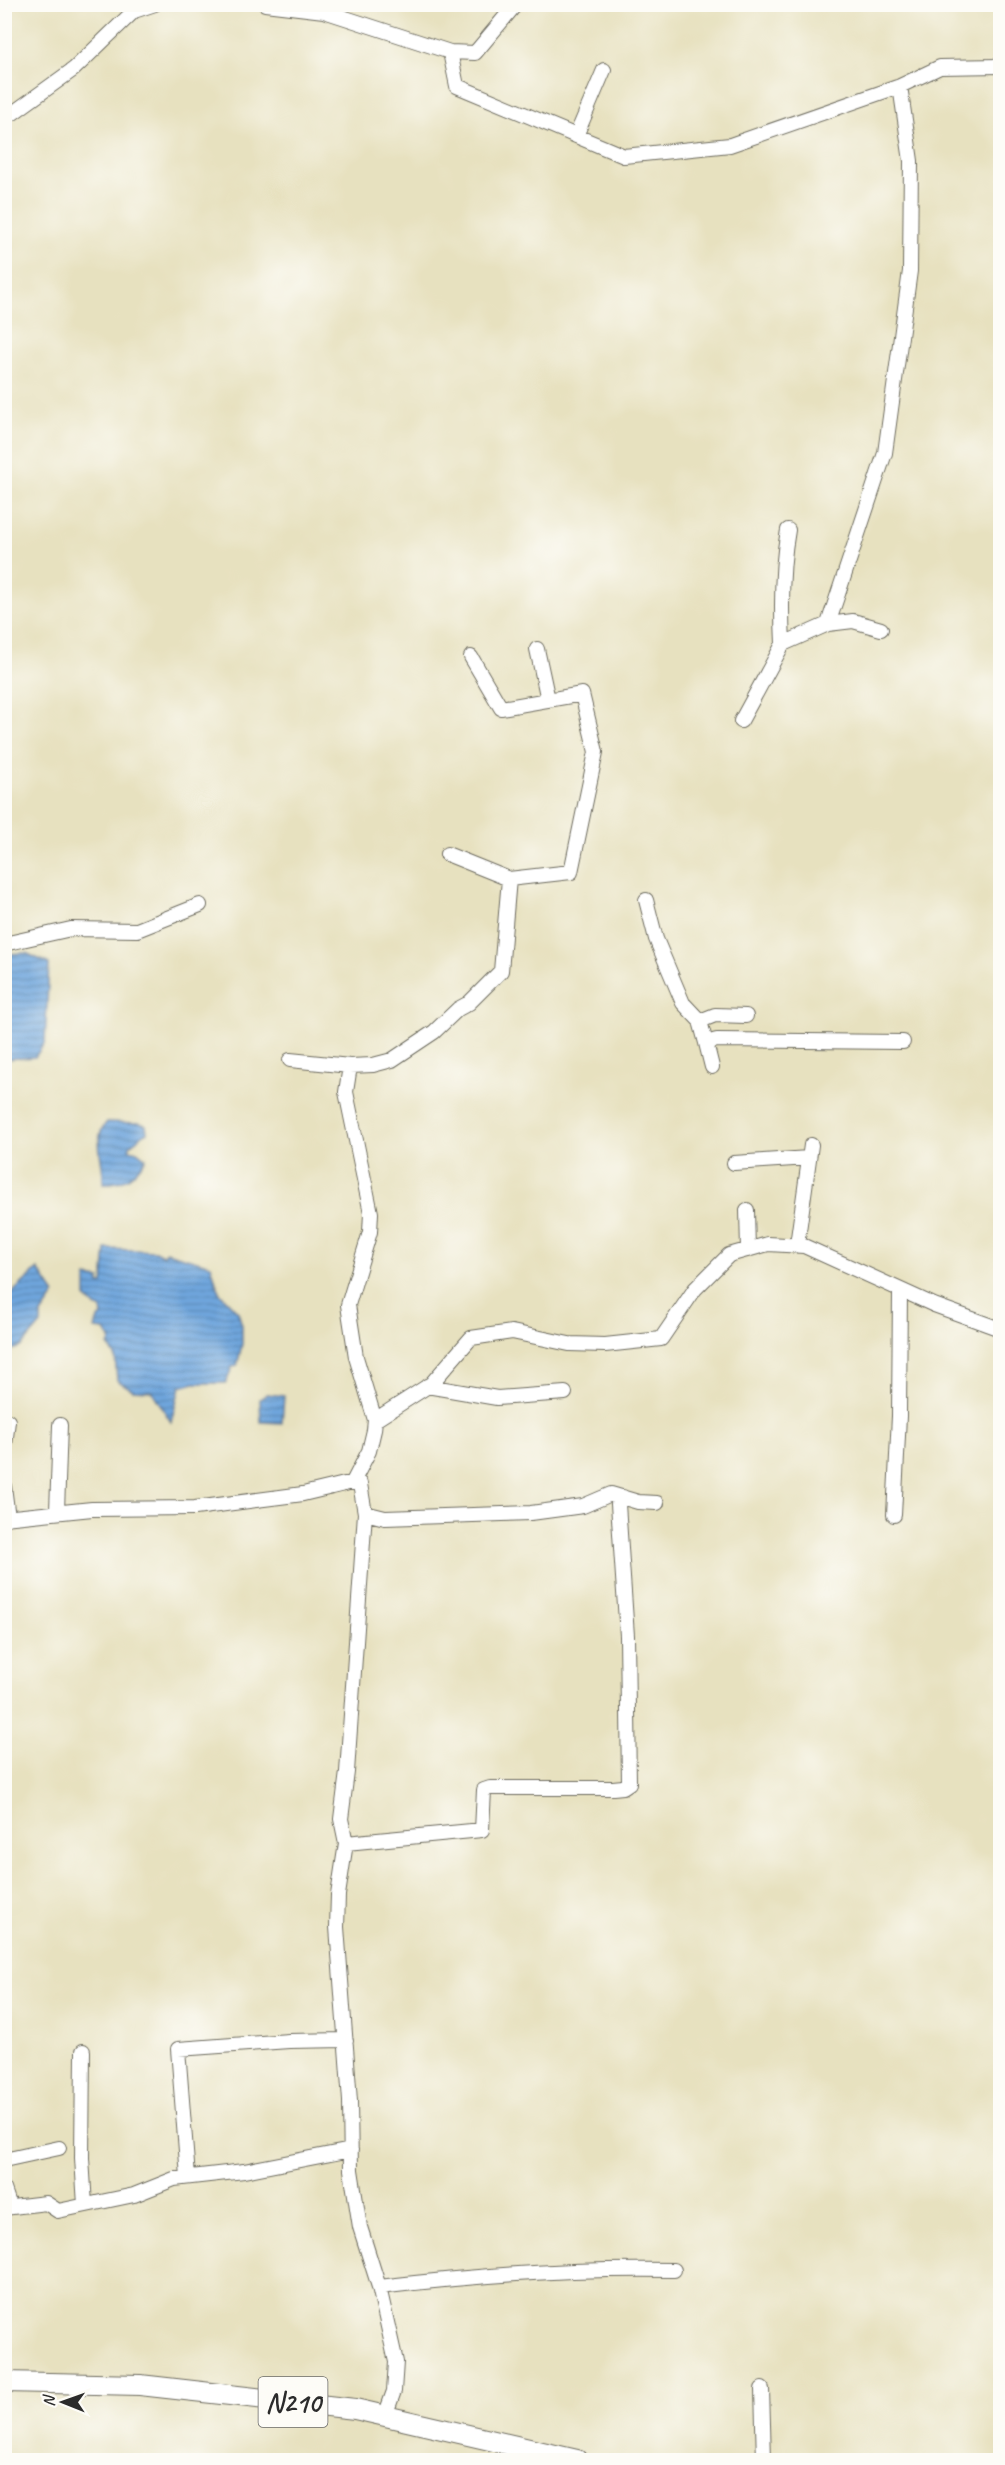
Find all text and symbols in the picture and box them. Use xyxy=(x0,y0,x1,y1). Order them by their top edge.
north arrow xyxy=(33,2372,93,2432)
road number: N210 xyxy=(258,2377,328,2427)
text: N xyxy=(39,2394,59,2407)

